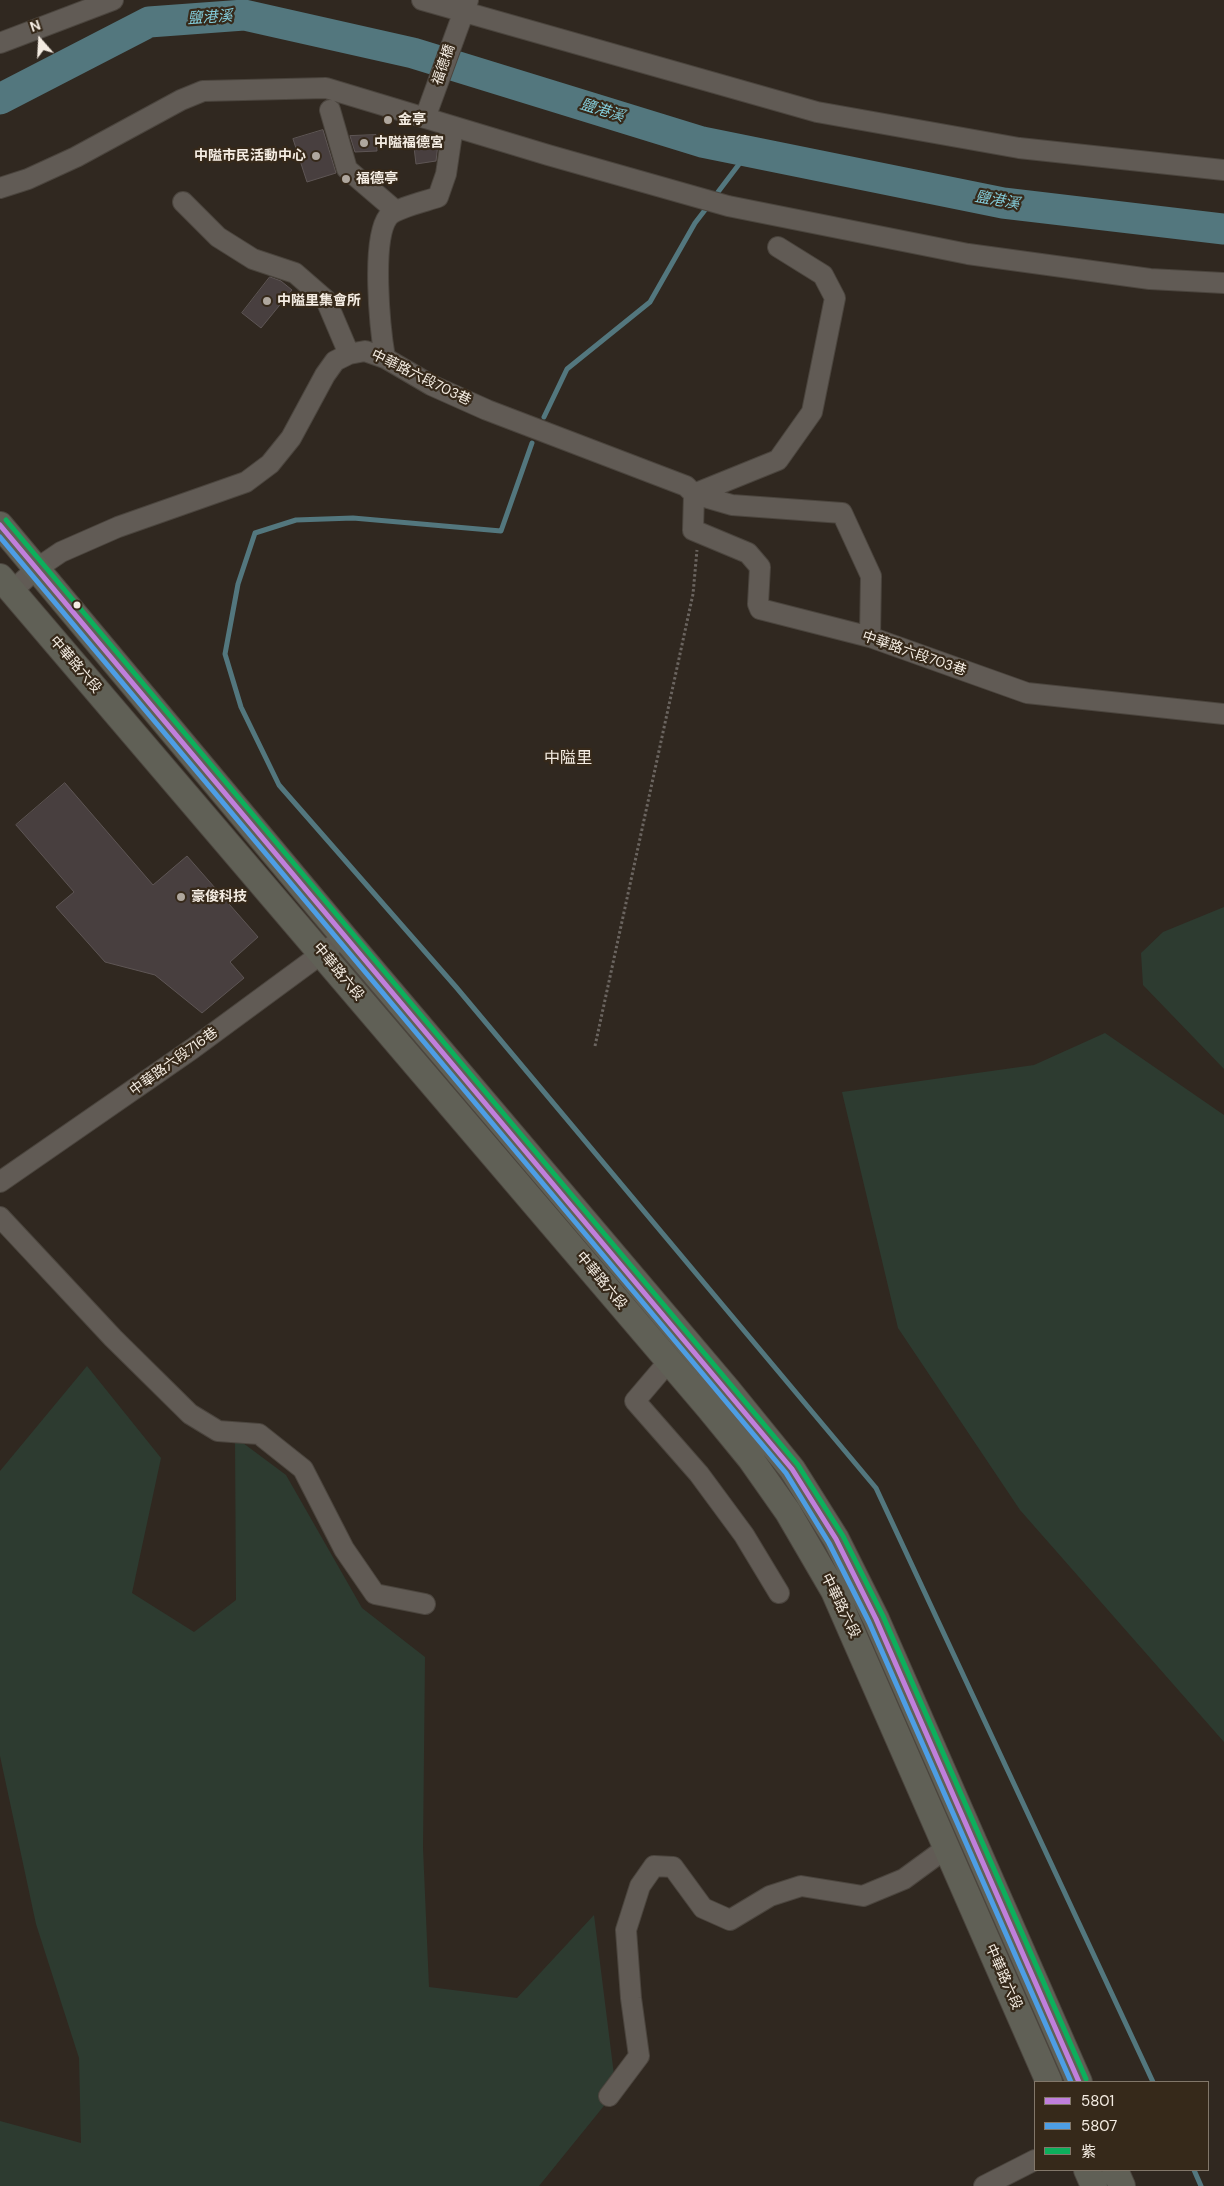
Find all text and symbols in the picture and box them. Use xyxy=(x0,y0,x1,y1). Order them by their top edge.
water label: 鹽港溪 xyxy=(187,7,233,29)
north arrow xyxy=(15,15,65,65)
text: N xyxy=(27,16,43,36)
street label: 福德橋 xyxy=(429,42,459,88)
water label: 鹽港溪 xyxy=(578,96,626,126)
place label: 金亭 xyxy=(398,112,426,128)
marker: 金亭 xyxy=(382,114,394,126)
place label: 中隘福德宮 xyxy=(374,135,444,151)
marker: 中隘福德宮 xyxy=(358,137,370,149)
place label: 中隘市民活動中心 xyxy=(194,148,306,164)
marker: 中隘市民活動中心 xyxy=(310,150,322,162)
place label: 福德亭 xyxy=(356,171,398,187)
marker: 福德亭 xyxy=(340,173,352,185)
water label: 鹽港溪 xyxy=(973,188,1021,214)
place label: 中隘里集會所 xyxy=(277,293,361,309)
marker: 中隘里集會所 xyxy=(261,295,273,307)
street label: 中華路六段703巷 xyxy=(368,347,474,409)
unlabelled marker xyxy=(72,600,82,610)
street label: 中華路六段703巷 xyxy=(860,628,968,680)
street label: 中華路六段 xyxy=(46,633,104,697)
district label: 中隘里 xyxy=(544,749,592,769)
place label: 豪俊科技 xyxy=(191,889,247,905)
marker: 豪俊科技 xyxy=(175,891,187,903)
street label: 中華路六段 xyxy=(309,940,367,1004)
street label: 中華路六段716巷 xyxy=(127,1024,221,1100)
street label: 中華路六段 xyxy=(572,1249,630,1313)
street label: 中華路六段 xyxy=(817,1571,863,1641)
street label: 中華路六段 xyxy=(981,1942,1025,2012)
legend xyxy=(1034,2081,1209,2171)
text: 5801 xyxy=(1081,2091,1114,2111)
text: 5807 xyxy=(1081,2116,1117,2136)
text: 紫 xyxy=(1081,2142,1096,2162)

